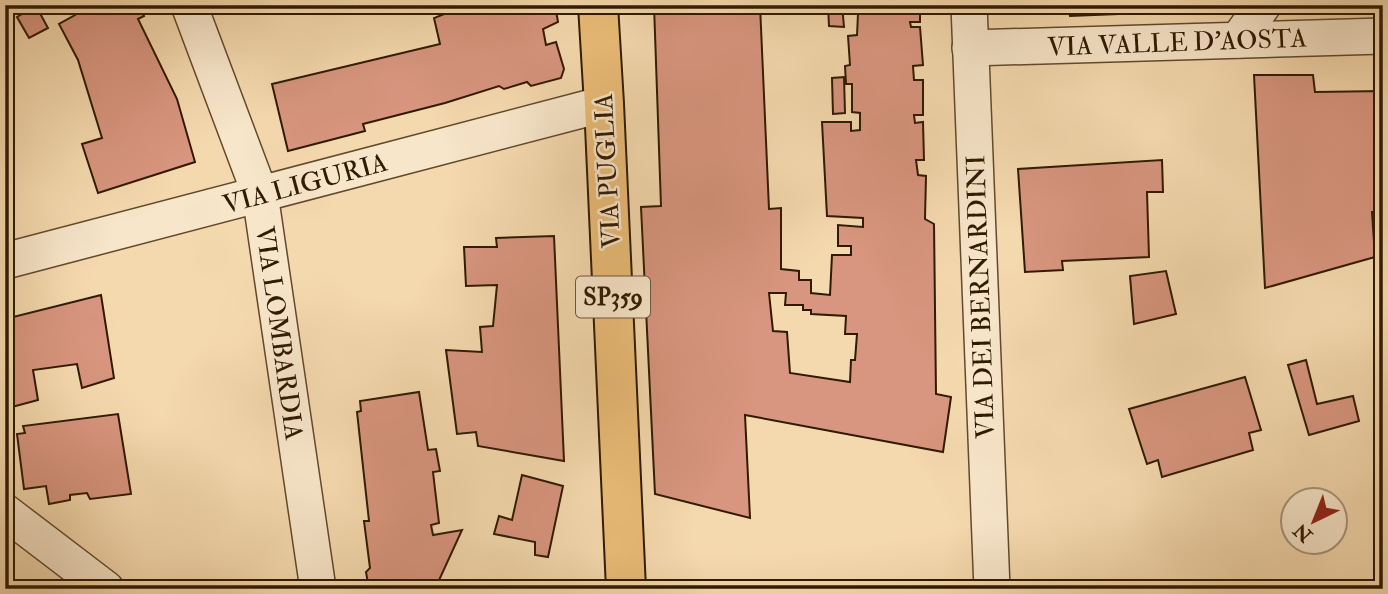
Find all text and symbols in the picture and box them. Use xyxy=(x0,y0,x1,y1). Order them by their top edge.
street label: VIA VALLE D'AOSTA xyxy=(1047,22,1308,64)
street label: VIA PUGLIA xyxy=(588,92,628,249)
street label: VIA LIGURIA xyxy=(219,146,392,221)
street label: VIA DEI BERNARDINI xyxy=(960,155,1002,439)
street label: VIA LOMBARDIA xyxy=(248,224,310,443)
road number: SP359 xyxy=(576,276,650,318)
north arrow xyxy=(1280,486,1350,556)
text: N xyxy=(1288,517,1318,548)

